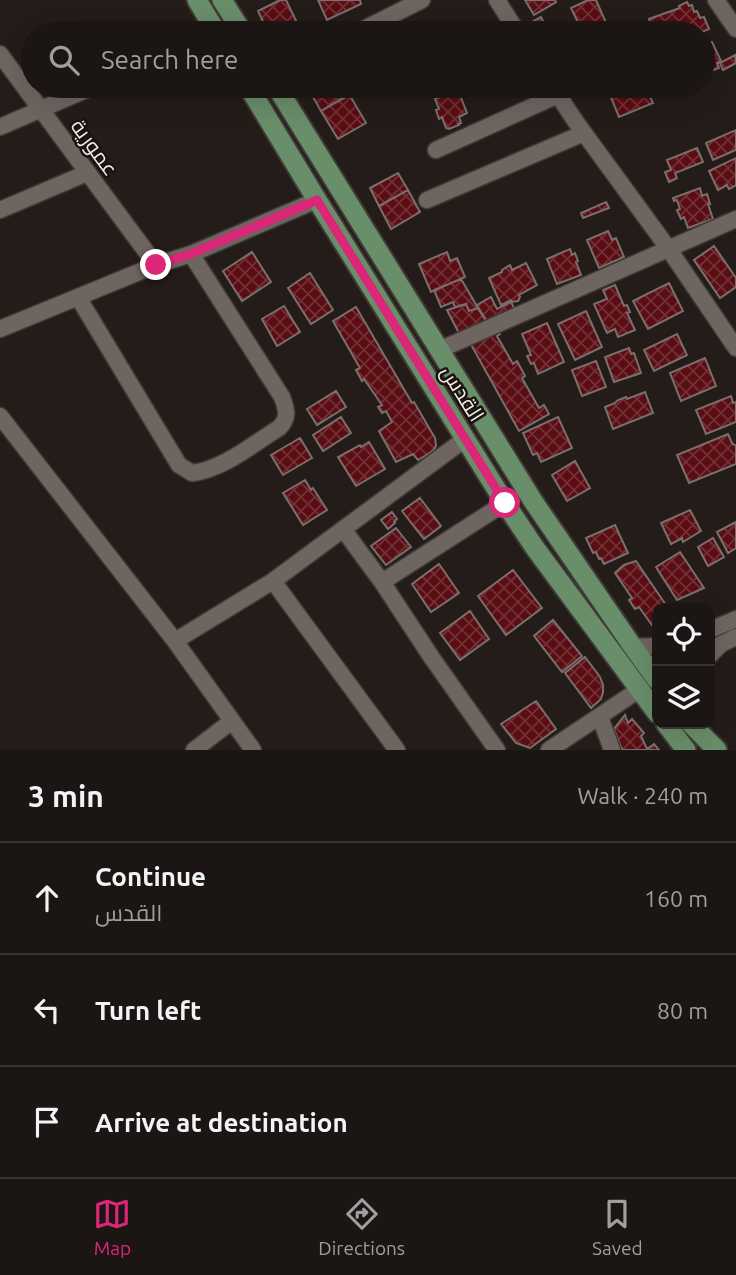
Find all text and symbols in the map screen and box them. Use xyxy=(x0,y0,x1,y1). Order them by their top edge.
search box xyxy=(21,21,715,98)
icon: search xyxy=(45,41,83,79)
text: Search here xyxy=(101,45,238,74)
street label: عمورية xyxy=(66,114,123,180)
route end xyxy=(140,249,171,280)
street label: القدس xyxy=(435,361,489,427)
route start xyxy=(489,487,520,518)
map controls xyxy=(652,603,715,729)
button: locate xyxy=(652,603,715,666)
button: layers xyxy=(652,666,715,729)
text: 3 min xyxy=(28,779,104,813)
text: Walk · 240 m xyxy=(577,783,708,808)
text: Continue xyxy=(95,862,206,891)
icon: ahead xyxy=(28,879,66,917)
text: 160 m xyxy=(644,886,708,911)
text: القدس xyxy=(95,900,162,925)
icon: left xyxy=(28,991,66,1029)
text: Turn left xyxy=(95,996,201,1025)
text: 80 m xyxy=(657,998,708,1023)
icon: arrive xyxy=(28,1103,66,1141)
text: Arrive at destination xyxy=(95,1108,348,1137)
tab: Map xyxy=(93,1195,131,1259)
tab: Directions xyxy=(318,1195,405,1259)
tab: Saved xyxy=(592,1195,643,1259)

